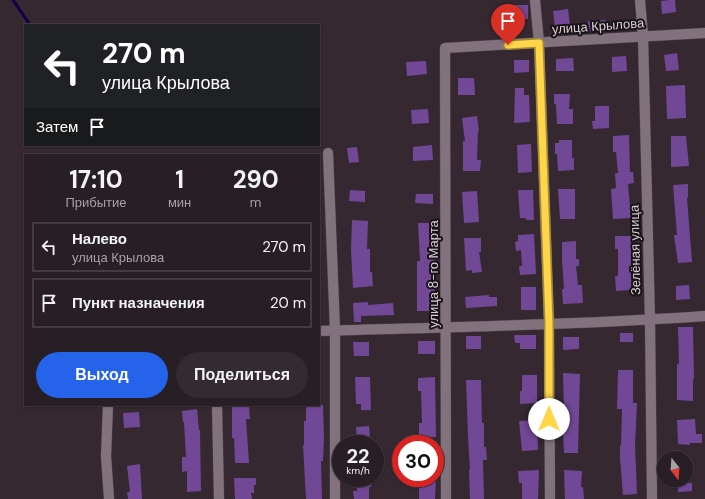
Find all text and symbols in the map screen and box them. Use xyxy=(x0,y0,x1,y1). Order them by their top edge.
pin xyxy=(491,4,525,45)
icon: arrive xyxy=(497,10,519,32)
street label: улица Крылова xyxy=(551,14,645,38)
text: 270 m xyxy=(102,35,185,72)
icon: left xyxy=(36,40,88,92)
text: улица Крылова xyxy=(102,71,230,95)
icon: arrive xyxy=(86,116,108,138)
text: Затем xyxy=(36,117,78,137)
text: 17:10 xyxy=(69,164,123,195)
text: 1 xyxy=(175,164,184,195)
text: 290 xyxy=(233,164,279,195)
text: Прибытие xyxy=(65,194,126,211)
text: мин xyxy=(168,194,191,211)
text: m xyxy=(250,194,261,211)
street label: Зелёная улица xyxy=(626,204,644,295)
street label: улица 8-го Марта xyxy=(425,220,442,328)
text: Налево xyxy=(72,229,127,249)
icon: left xyxy=(38,236,60,258)
text: 270 m xyxy=(262,237,306,257)
text: улица Крылова xyxy=(72,249,164,266)
icon: arrive xyxy=(38,292,60,314)
text: Пункт назначения xyxy=(72,293,205,313)
text: 20 m xyxy=(270,293,306,313)
button: Выход xyxy=(36,352,168,398)
button: Поделиться xyxy=(176,352,308,398)
position arrow xyxy=(528,398,570,440)
speed limit sign: 30 xyxy=(392,435,444,487)
text: 22 xyxy=(346,443,370,469)
north arrow xyxy=(657,451,693,487)
map controls xyxy=(657,451,693,487)
text: km/h xyxy=(346,464,370,477)

